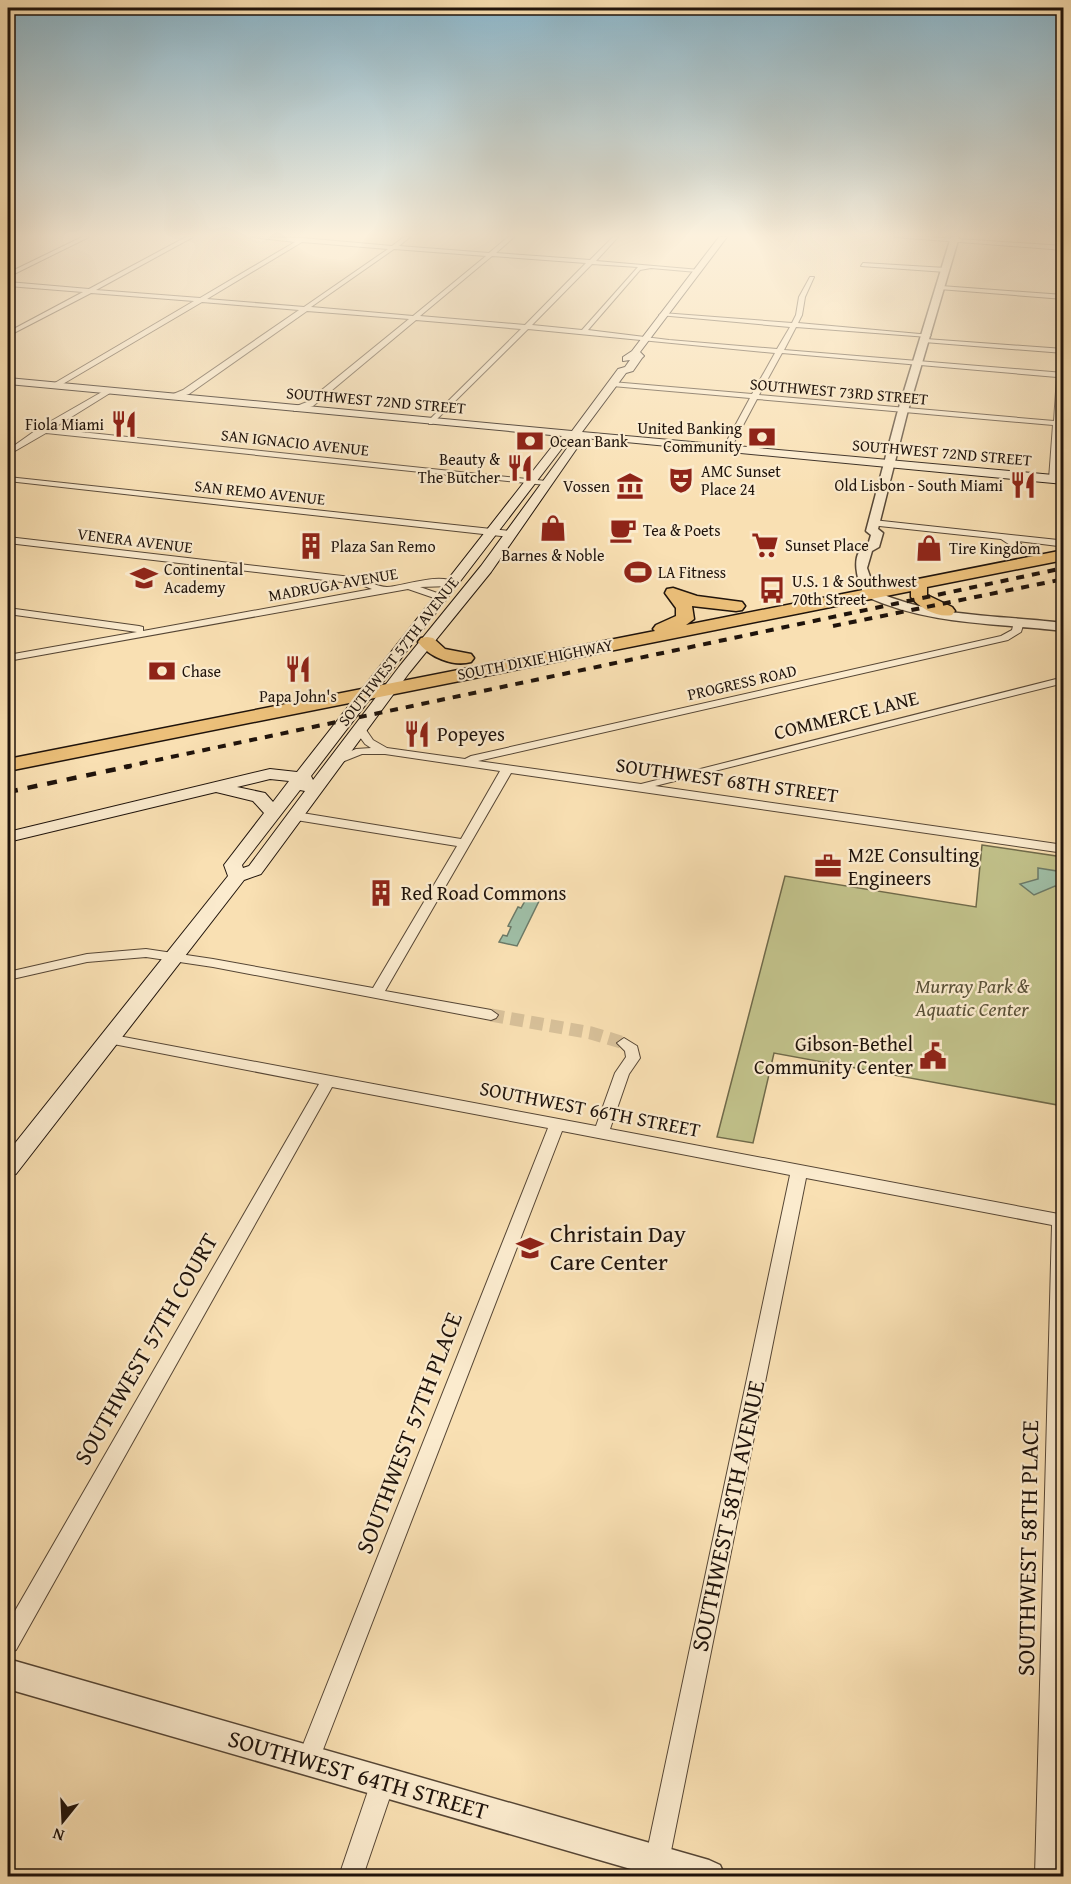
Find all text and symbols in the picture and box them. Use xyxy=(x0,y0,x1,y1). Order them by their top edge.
street label: SOUTHWEST 73RD STREET xyxy=(749,371,929,411)
street label: SOUTHWEST 72ND STREET xyxy=(285,380,467,420)
restaurant icon: Fiola Miami xyxy=(109,409,139,439)
place label: Fiola Miami xyxy=(25,412,105,436)
place label: United Banking Community xyxy=(638,416,742,458)
street label: SAN IGNACIO AVENUE xyxy=(220,422,370,462)
bank icon: United Banking Community xyxy=(747,422,777,452)
bank icon: Ocean Bank xyxy=(515,426,545,456)
place label: Ocean Bank xyxy=(550,429,629,453)
street label: SOUTHWEST 72ND STREET xyxy=(851,432,1033,472)
place label: Beauty & The Butcher xyxy=(418,447,500,489)
restaurant icon: Beauty & The Butcher xyxy=(505,453,535,483)
place label: AMC Sunset Place 24 xyxy=(701,459,781,501)
theatre icon: AMC Sunset Place 24 xyxy=(666,465,696,495)
restaurant icon: Old Lisbon - South Miami xyxy=(1008,470,1038,500)
museum icon: Vossen xyxy=(615,471,645,501)
street label: SAN REMO AVENUE xyxy=(193,473,327,511)
place label: Old Lisbon - South Miami xyxy=(835,473,1004,497)
place label: Vossen xyxy=(563,474,610,498)
shop icon: Barnes & Noble xyxy=(538,513,568,543)
cafe icon: Tea & Poets xyxy=(608,515,638,545)
place label: Tea & Poets xyxy=(643,518,721,542)
street label: VENERA AVENUE xyxy=(76,521,194,559)
supermarket icon: Sunset Place xyxy=(750,530,780,560)
building icon: Plaza San Remo xyxy=(296,531,326,561)
place label: Sunset Place xyxy=(785,533,869,557)
shop icon: Tire Kingdom xyxy=(914,533,944,563)
place label: Plaza San Remo xyxy=(331,534,436,558)
place label: Tire Kingdom xyxy=(949,536,1041,560)
place label: Barnes & Noble xyxy=(502,543,604,567)
place label: Continental Academy xyxy=(164,557,244,599)
sports icon: LA Fitness xyxy=(623,557,653,587)
place label: LA Fitness xyxy=(658,560,726,584)
street label: MADRUGA AVENUE xyxy=(266,561,400,607)
school or university icon: Continental Academy xyxy=(129,563,159,593)
place label: U.S. 1 & Southwest 70th Street xyxy=(792,569,917,611)
street label: SOUTHWEST 57TH AVENUE xyxy=(332,571,464,731)
bus stop icon: U.S. 1 & Southwest 70th Street xyxy=(757,575,787,605)
street label: SOUTH DIXIE HIGHWAY xyxy=(455,632,615,686)
restaurant icon: Papa John's xyxy=(283,654,313,684)
bank icon: Chase xyxy=(147,656,177,686)
street label: PROGRESS ROAD xyxy=(685,658,799,706)
place label: Chase xyxy=(182,659,221,683)
street label: COMMERCE LANE xyxy=(771,683,921,746)
place label: Papa John's xyxy=(259,684,337,708)
restaurant icon: Popeyes xyxy=(402,719,432,749)
place label: Popeyes xyxy=(437,719,505,748)
street label: SOUTHWEST 68TH STREET xyxy=(614,750,840,809)
place label: M2E Consulting Engineers xyxy=(848,840,979,892)
office icon: M2E Consulting Engineers xyxy=(813,851,843,881)
building icon: Red Road Commons xyxy=(366,878,396,908)
place label: Red Road Commons xyxy=(401,878,566,907)
park label: Murray Park & Aquatic Center xyxy=(914,971,1030,1023)
place label: Gibson-Bethel Community Center xyxy=(754,1029,913,1081)
public building icon: Gibson-Bethel Community Center xyxy=(918,1041,948,1071)
street label: SOUTHWEST 66TH STREET xyxy=(477,1073,703,1144)
place label: Christain Day Care Center xyxy=(550,1216,686,1279)
street label: SOUTHWEST 57TH COURT xyxy=(65,1226,226,1471)
school or university icon: Christain Day Care Center xyxy=(515,1233,545,1263)
street label: SOUTHWEST 57TH PLACE xyxy=(346,1307,471,1559)
street label: SOUTHWEST 58TH AVENUE xyxy=(682,1377,773,1655)
street label: SOUTHWEST 58TH PLACE xyxy=(1008,1420,1047,1676)
street label: SOUTHWEST 64TH STREET xyxy=(224,1721,492,1828)
north arrow xyxy=(33,1791,93,1851)
text: N xyxy=(49,1822,67,1848)

